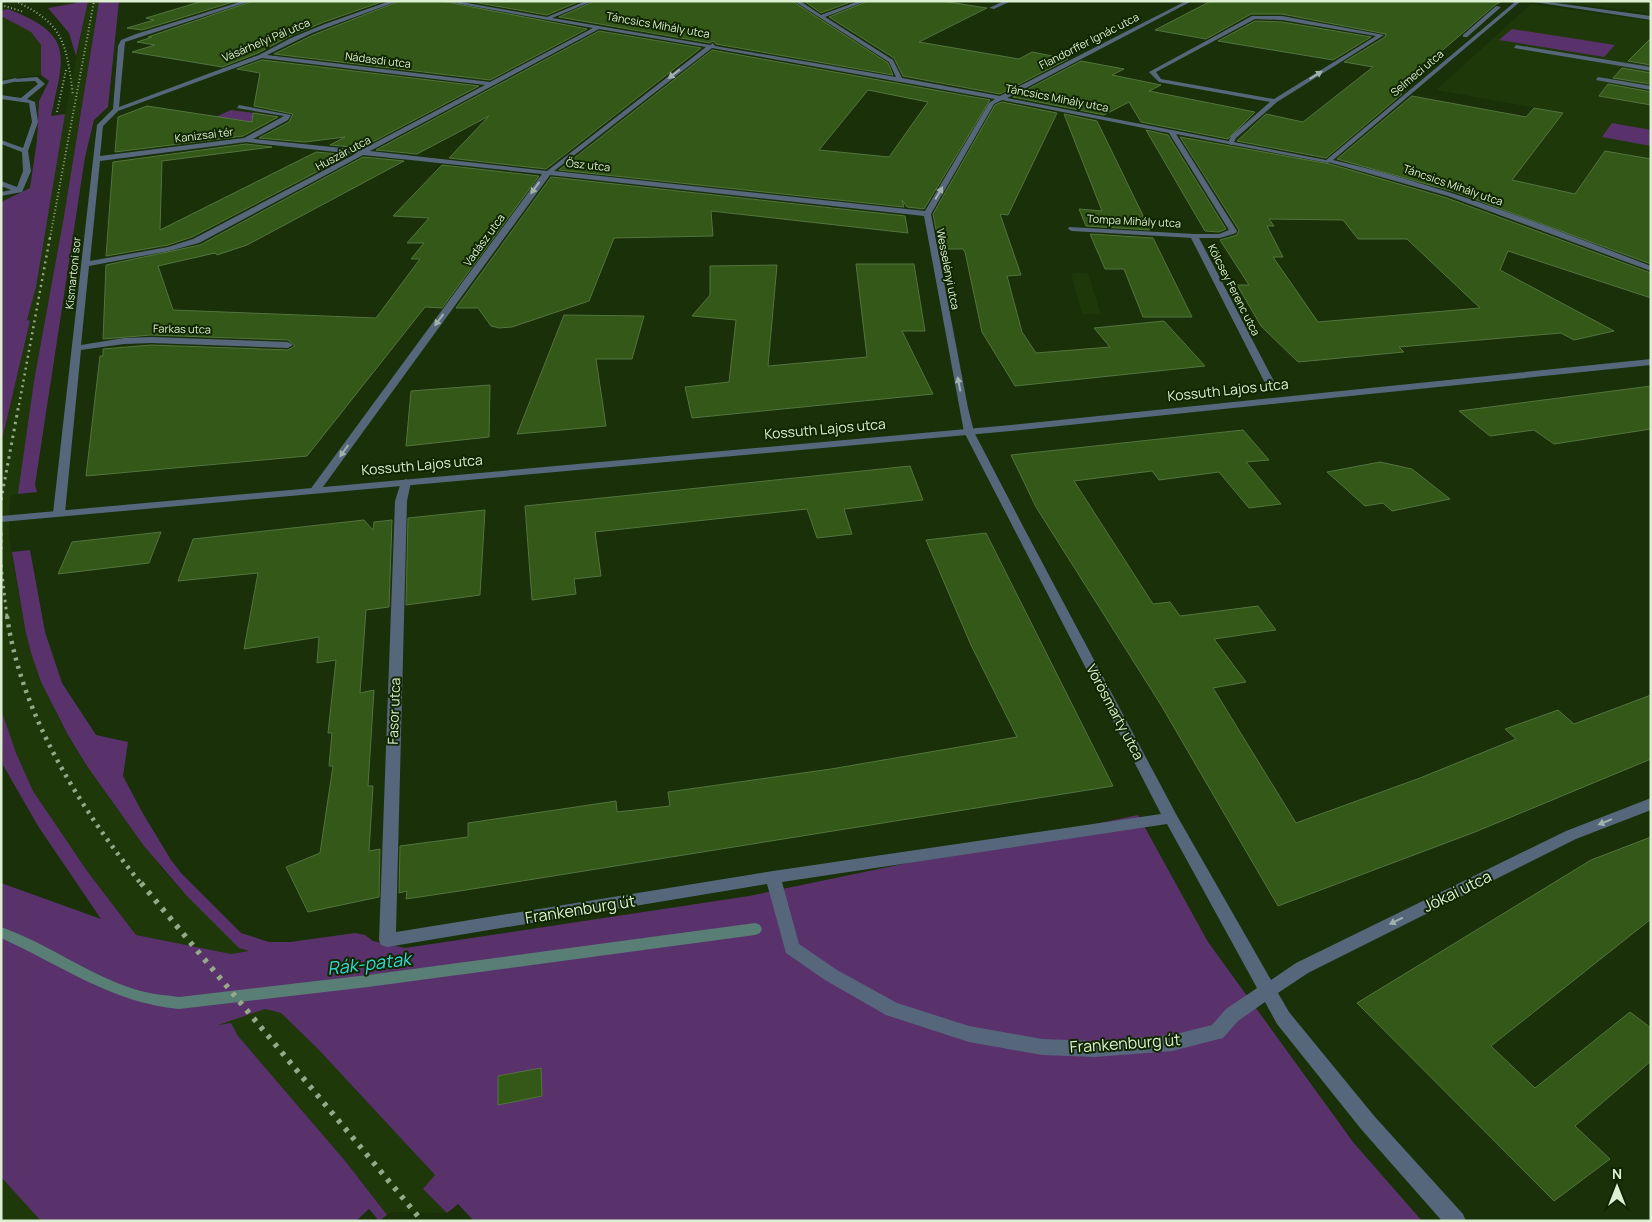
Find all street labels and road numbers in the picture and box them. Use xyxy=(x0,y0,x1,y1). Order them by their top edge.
street label: Táncsics Mihály utca xyxy=(605,8,711,41)
street label: Flandorffer Ignác utca xyxy=(1036,9,1141,72)
street label: Vásárhelyi Pál utca xyxy=(219,14,312,65)
street label: Selmeci utca xyxy=(1387,46,1446,99)
street label: Nádasdi utca xyxy=(344,48,412,71)
street label: Táncsics Mihály utca xyxy=(1004,80,1110,115)
street label: Kanizsai tér xyxy=(174,123,234,146)
street label: Huszár utca xyxy=(313,132,373,173)
street label: Ősz utca xyxy=(565,155,611,174)
street label: Táncsics Mihály utca xyxy=(1401,160,1505,209)
street label: Vadász utca xyxy=(459,210,508,269)
street label: Tompa Mihály utca xyxy=(1087,211,1181,230)
street label: Wesselényi utca xyxy=(933,227,964,311)
street label: Kismartoni sor xyxy=(61,236,84,310)
street label: Kölcsey Ferenc utca xyxy=(1205,241,1264,338)
street label: Farkas utca xyxy=(153,320,211,337)
street label: Kossuth Lajos utca xyxy=(1166,374,1289,405)
street label: Kossuth Lajos utca xyxy=(764,414,886,443)
street label: Kossuth Lajos utca xyxy=(361,450,483,479)
street label: Vörösmarty utca xyxy=(1082,661,1149,763)
street label: Fasor utca xyxy=(383,677,404,745)
street label: Jókai utca xyxy=(1419,865,1495,917)
street label: Frankenburg út xyxy=(523,889,637,929)
street label: Frankenburg út xyxy=(1069,1028,1181,1058)

